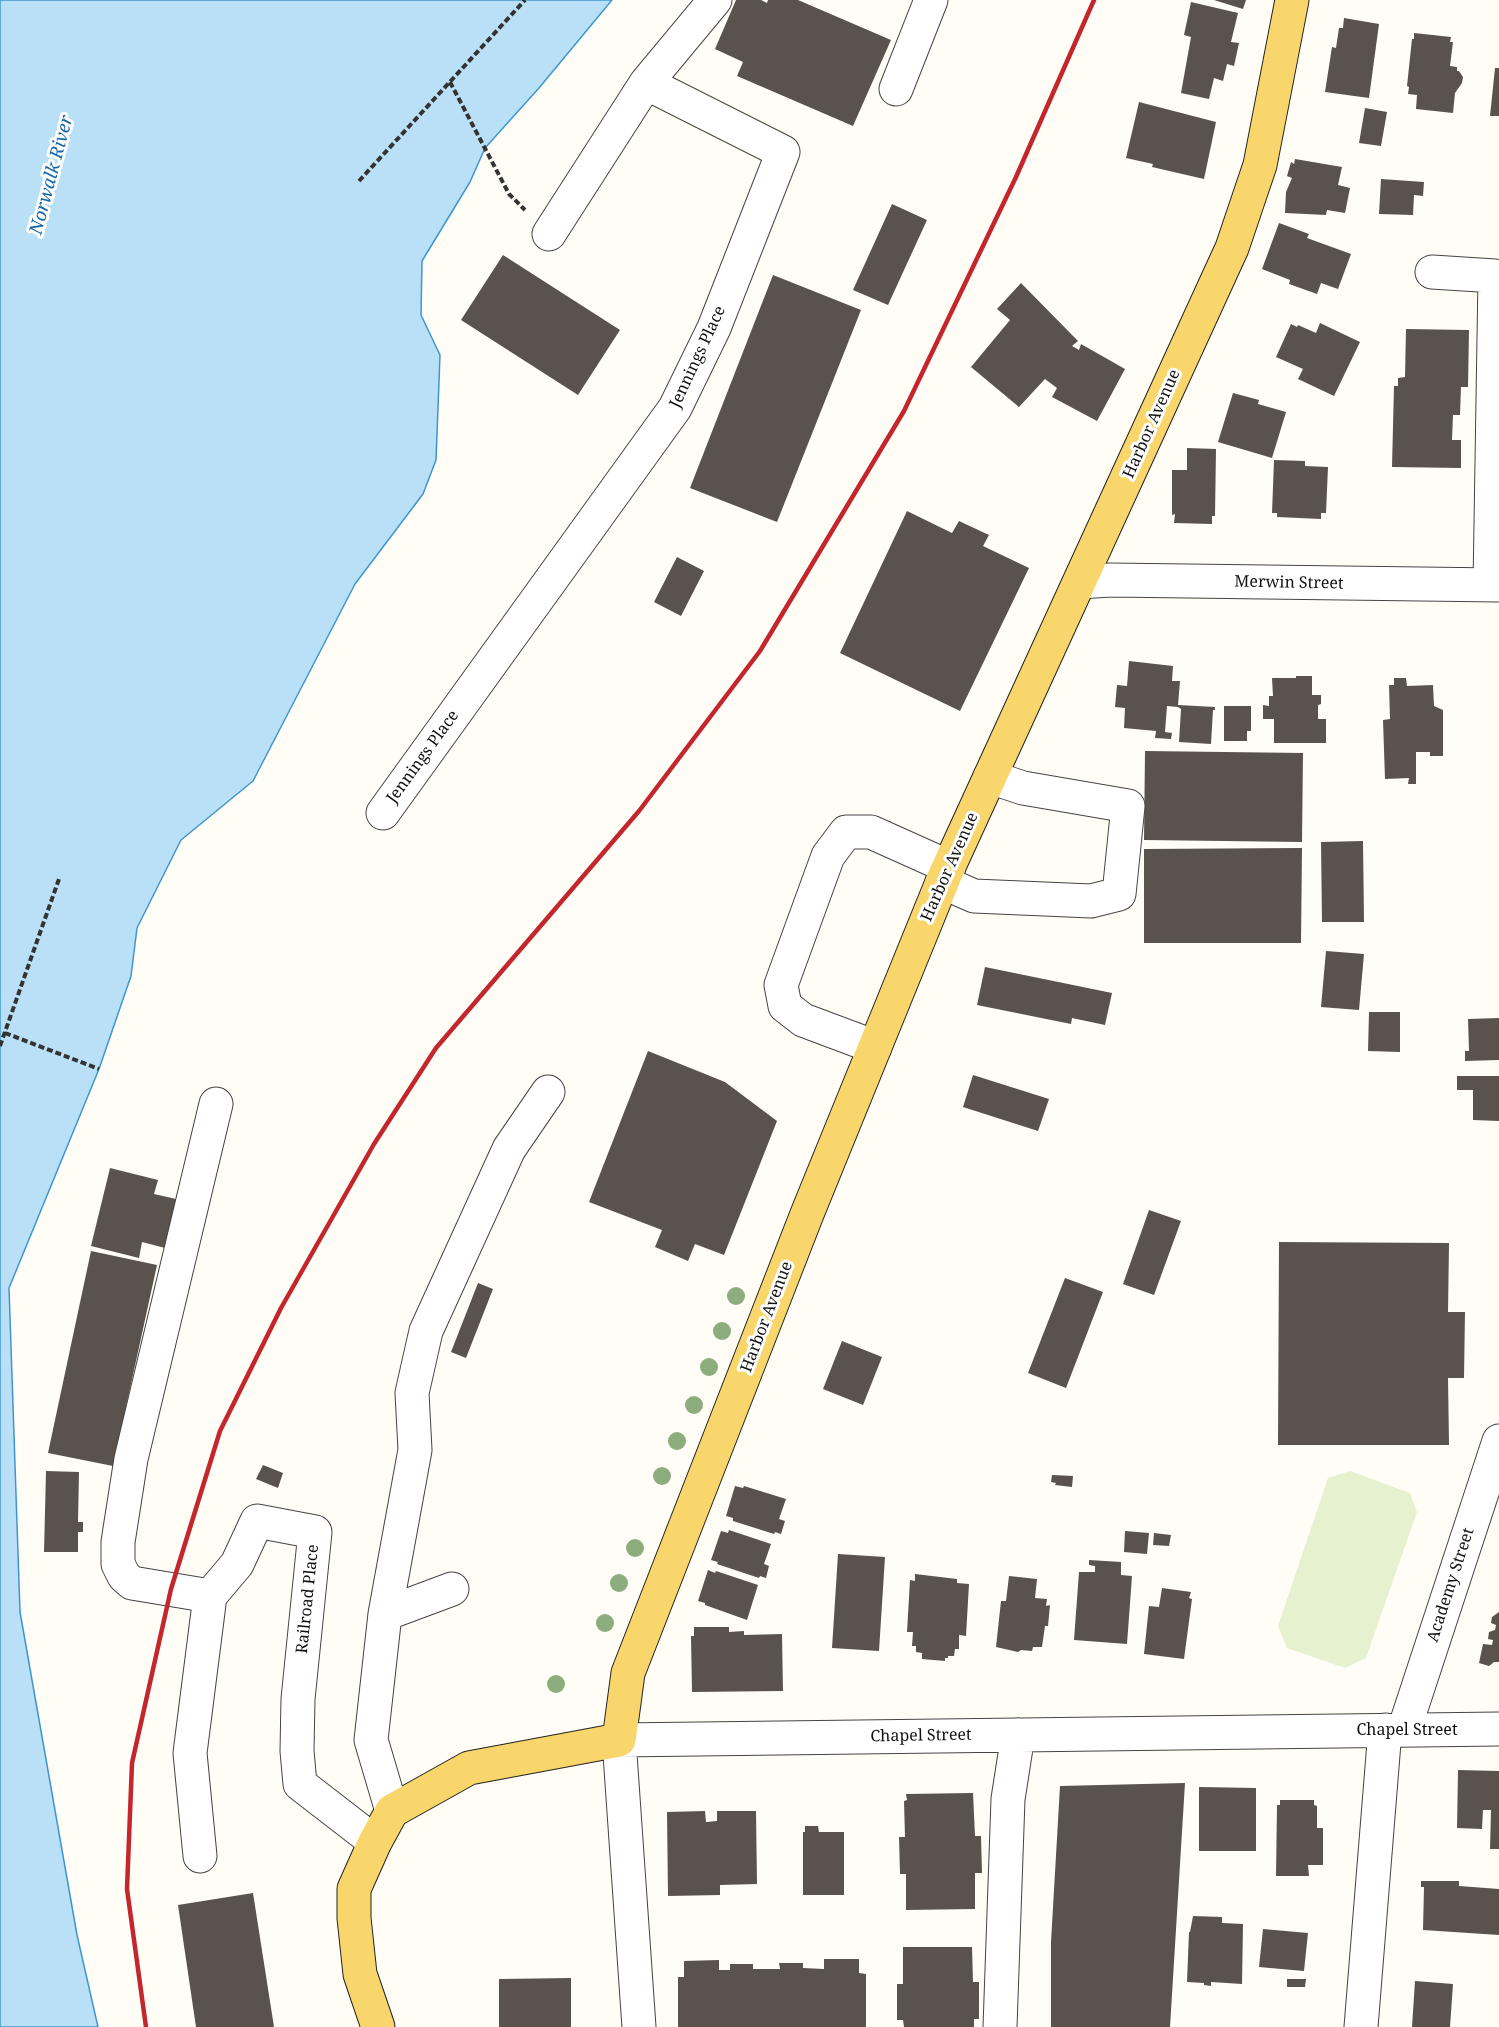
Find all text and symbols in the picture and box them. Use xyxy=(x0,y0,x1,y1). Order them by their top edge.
water label: Norwalk River xyxy=(26,113,78,237)
street label: Jennings Place xyxy=(666,303,730,411)
street label: Harbor Avenue xyxy=(1119,367,1185,481)
street label: Merwin Street xyxy=(1234,572,1344,594)
street label: Jennings Place xyxy=(383,707,463,807)
street label: Harbor Avenue xyxy=(917,810,983,924)
street label: Harbor Avenue xyxy=(737,1259,797,1375)
street label: Academy Street xyxy=(1424,1526,1478,1644)
street label: Railroad Place xyxy=(293,1544,323,1654)
street label: Chapel Street xyxy=(1356,1720,1458,1740)
street label: Chapel Street xyxy=(870,1726,972,1746)

